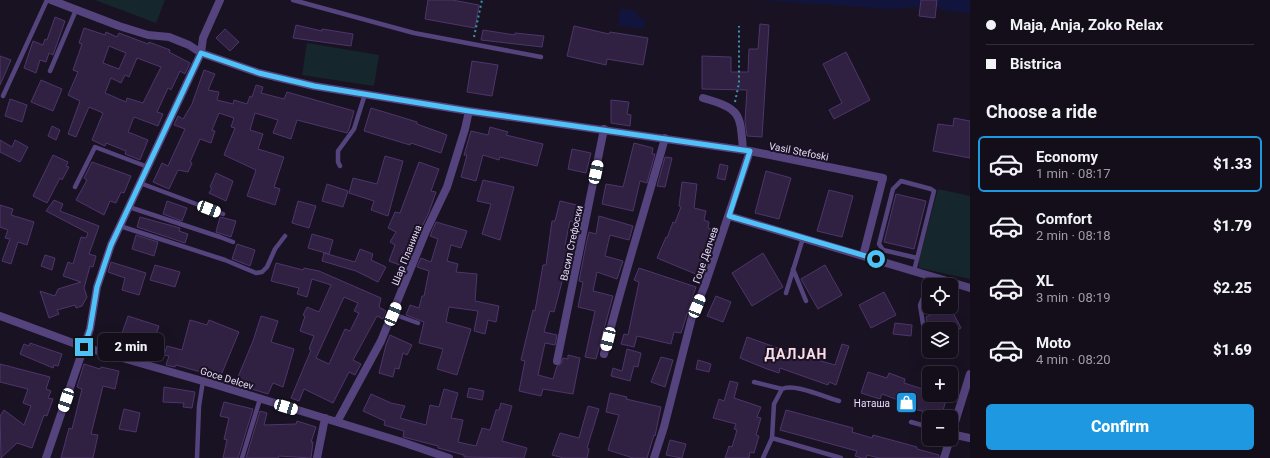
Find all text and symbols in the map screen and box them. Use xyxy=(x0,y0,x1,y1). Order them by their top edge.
text: Maja, Anja, Zoko Relax xyxy=(1010,16,1163,34)
text: Bistrica xyxy=(1010,55,1062,73)
text: Choose a ride xyxy=(986,101,1097,122)
street label: Vasil Stefoski xyxy=(768,140,830,163)
icon: car xyxy=(988,146,1024,182)
text: Economy xyxy=(1036,148,1098,166)
text: $1.33 xyxy=(1213,155,1252,173)
car xyxy=(588,159,604,185)
text: 1 min · 08:17 xyxy=(1036,166,1111,181)
car xyxy=(196,199,222,219)
street label: Васил Стефоски xyxy=(558,204,585,282)
icon: car xyxy=(988,208,1024,244)
text: Comfort xyxy=(1036,210,1092,228)
text: $1.79 xyxy=(1213,217,1252,235)
street label: Шар Планина xyxy=(389,223,424,287)
street label: Гоце Делчев xyxy=(691,225,720,285)
text: 2 min · 08:18 xyxy=(1036,228,1111,243)
route start xyxy=(867,250,885,268)
icon: car xyxy=(988,270,1024,306)
text: XL xyxy=(1036,272,1054,290)
map controls xyxy=(922,278,958,446)
button: locate xyxy=(922,278,958,314)
text: $2.25 xyxy=(1213,279,1252,297)
text: 3 min · 08:19 xyxy=(1036,290,1111,305)
car xyxy=(687,293,707,319)
car xyxy=(383,301,403,327)
button: layers xyxy=(922,322,958,358)
car xyxy=(599,326,617,352)
icon: car xyxy=(988,332,1024,368)
callout: 2 min xyxy=(98,333,164,361)
text: Moto xyxy=(1036,334,1071,352)
route end xyxy=(75,338,93,356)
text: 2 min xyxy=(115,339,147,354)
text: $1.69 xyxy=(1213,341,1252,359)
district label: ДАЛЈАН xyxy=(765,346,827,362)
text: 4 min · 08:20 xyxy=(1036,352,1111,367)
street label: Goce Delcev xyxy=(199,365,255,392)
button: + xyxy=(922,366,958,402)
car xyxy=(57,387,75,413)
shop icon: Наташа xyxy=(893,390,919,416)
car xyxy=(273,398,299,416)
place label: Наташа xyxy=(854,398,890,409)
button: Confirm xyxy=(986,404,1254,450)
button: − xyxy=(922,410,958,446)

